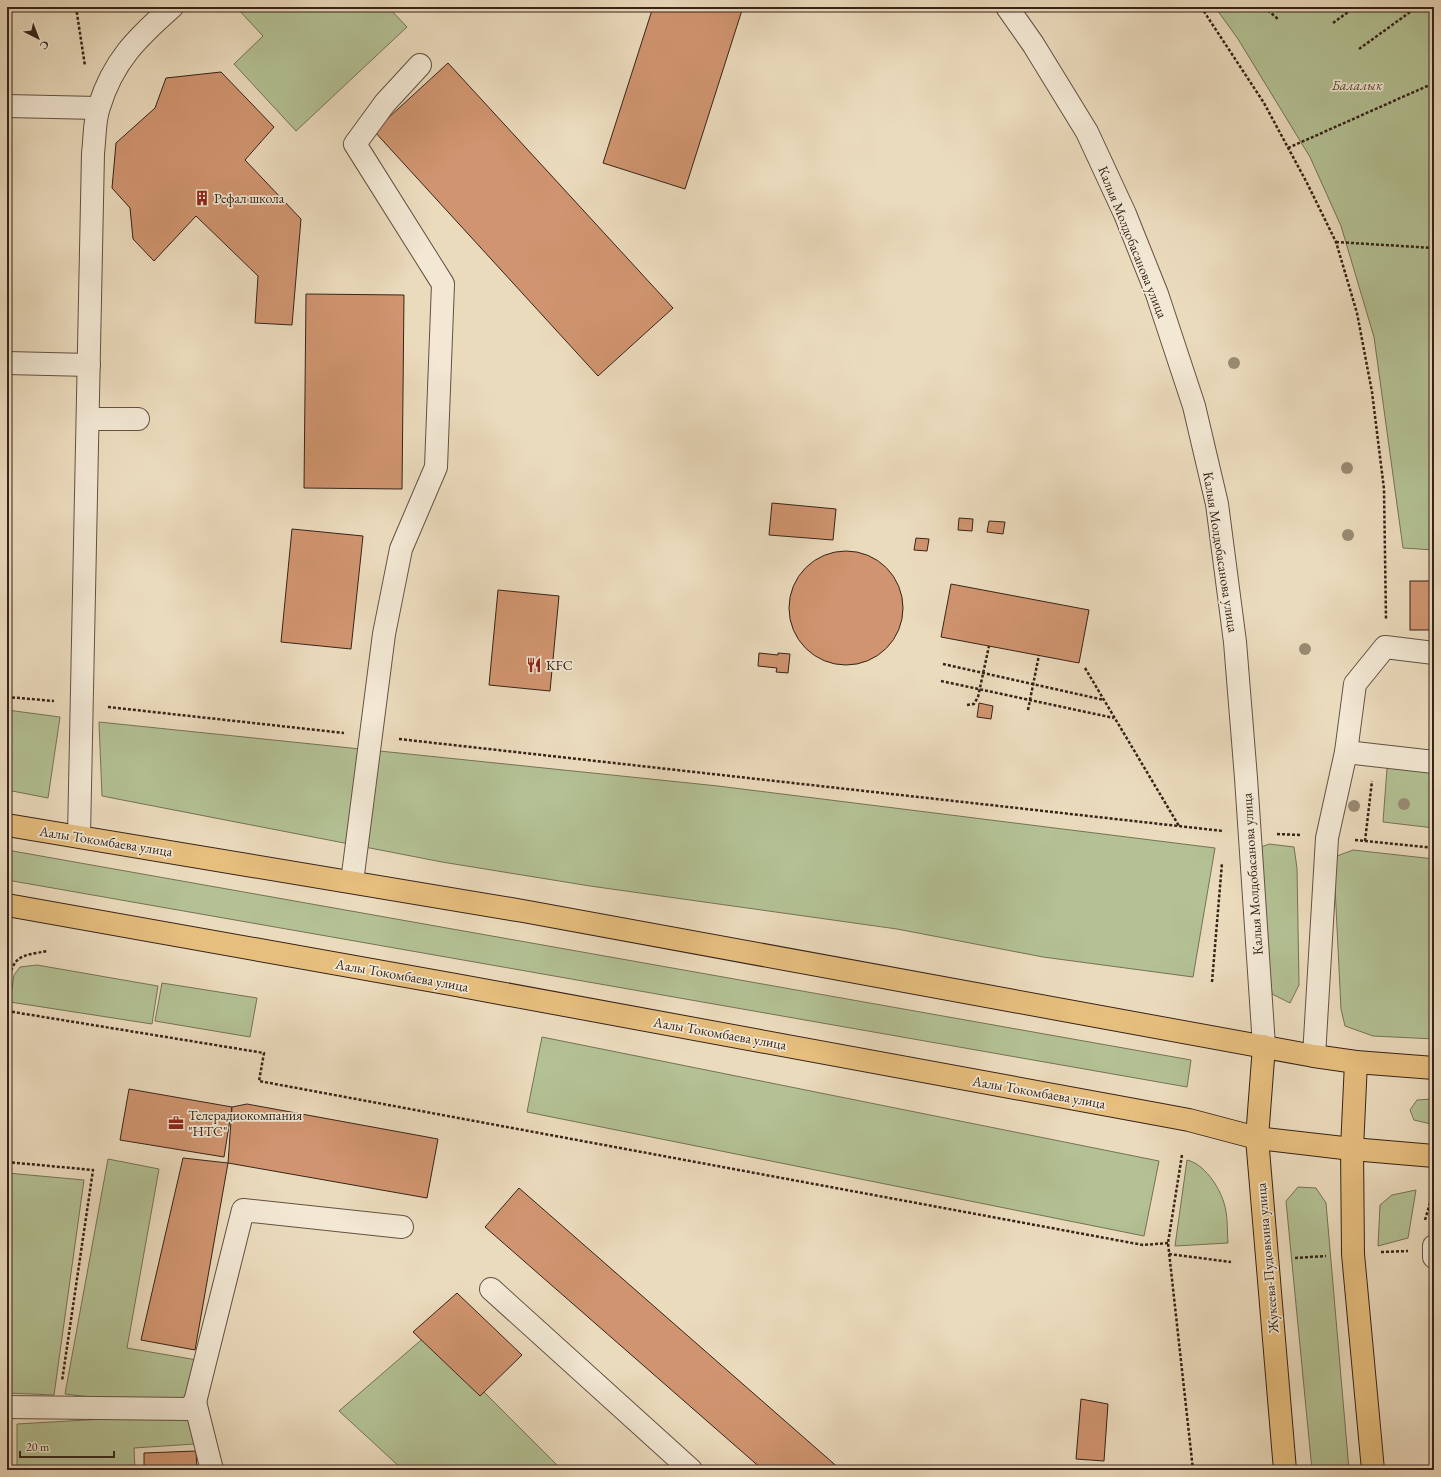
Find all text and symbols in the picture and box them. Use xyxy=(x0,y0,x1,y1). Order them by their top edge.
north arrow xyxy=(18,18,58,58)
text: С xyxy=(37,38,52,53)
park label: Балалык xyxy=(1331,76,1383,94)
street label: Калыя Молдобасанова улица xyxy=(1094,163,1172,321)
building icon: Рефал школа xyxy=(193,189,211,207)
place label: Рефал школа xyxy=(214,189,285,207)
street label: Калыя Молдобасанова улица xyxy=(1199,470,1243,634)
restaurant icon: KFC xyxy=(525,656,543,674)
place label: KFC xyxy=(546,656,573,674)
street label: Калыя Молдобасанова улица xyxy=(1237,792,1267,956)
street label: Аалы Токомбаева улица xyxy=(37,821,174,860)
street label: Аалы Токомбаева улица xyxy=(333,954,470,996)
street label: Аалы Токомбаева улица xyxy=(651,1012,788,1054)
street label: Аалы Токомбаева улица xyxy=(970,1071,1107,1113)
place label: Телерадиокомпания "НТС" xyxy=(188,1106,302,1140)
office icon: Телерадиокомпания "НТС" xyxy=(167,1114,185,1132)
street label: Жукеева-Пудовкина улица xyxy=(1251,1182,1283,1335)
scale bar xyxy=(20,1433,114,1459)
text: 20 m xyxy=(26,1439,50,1455)

